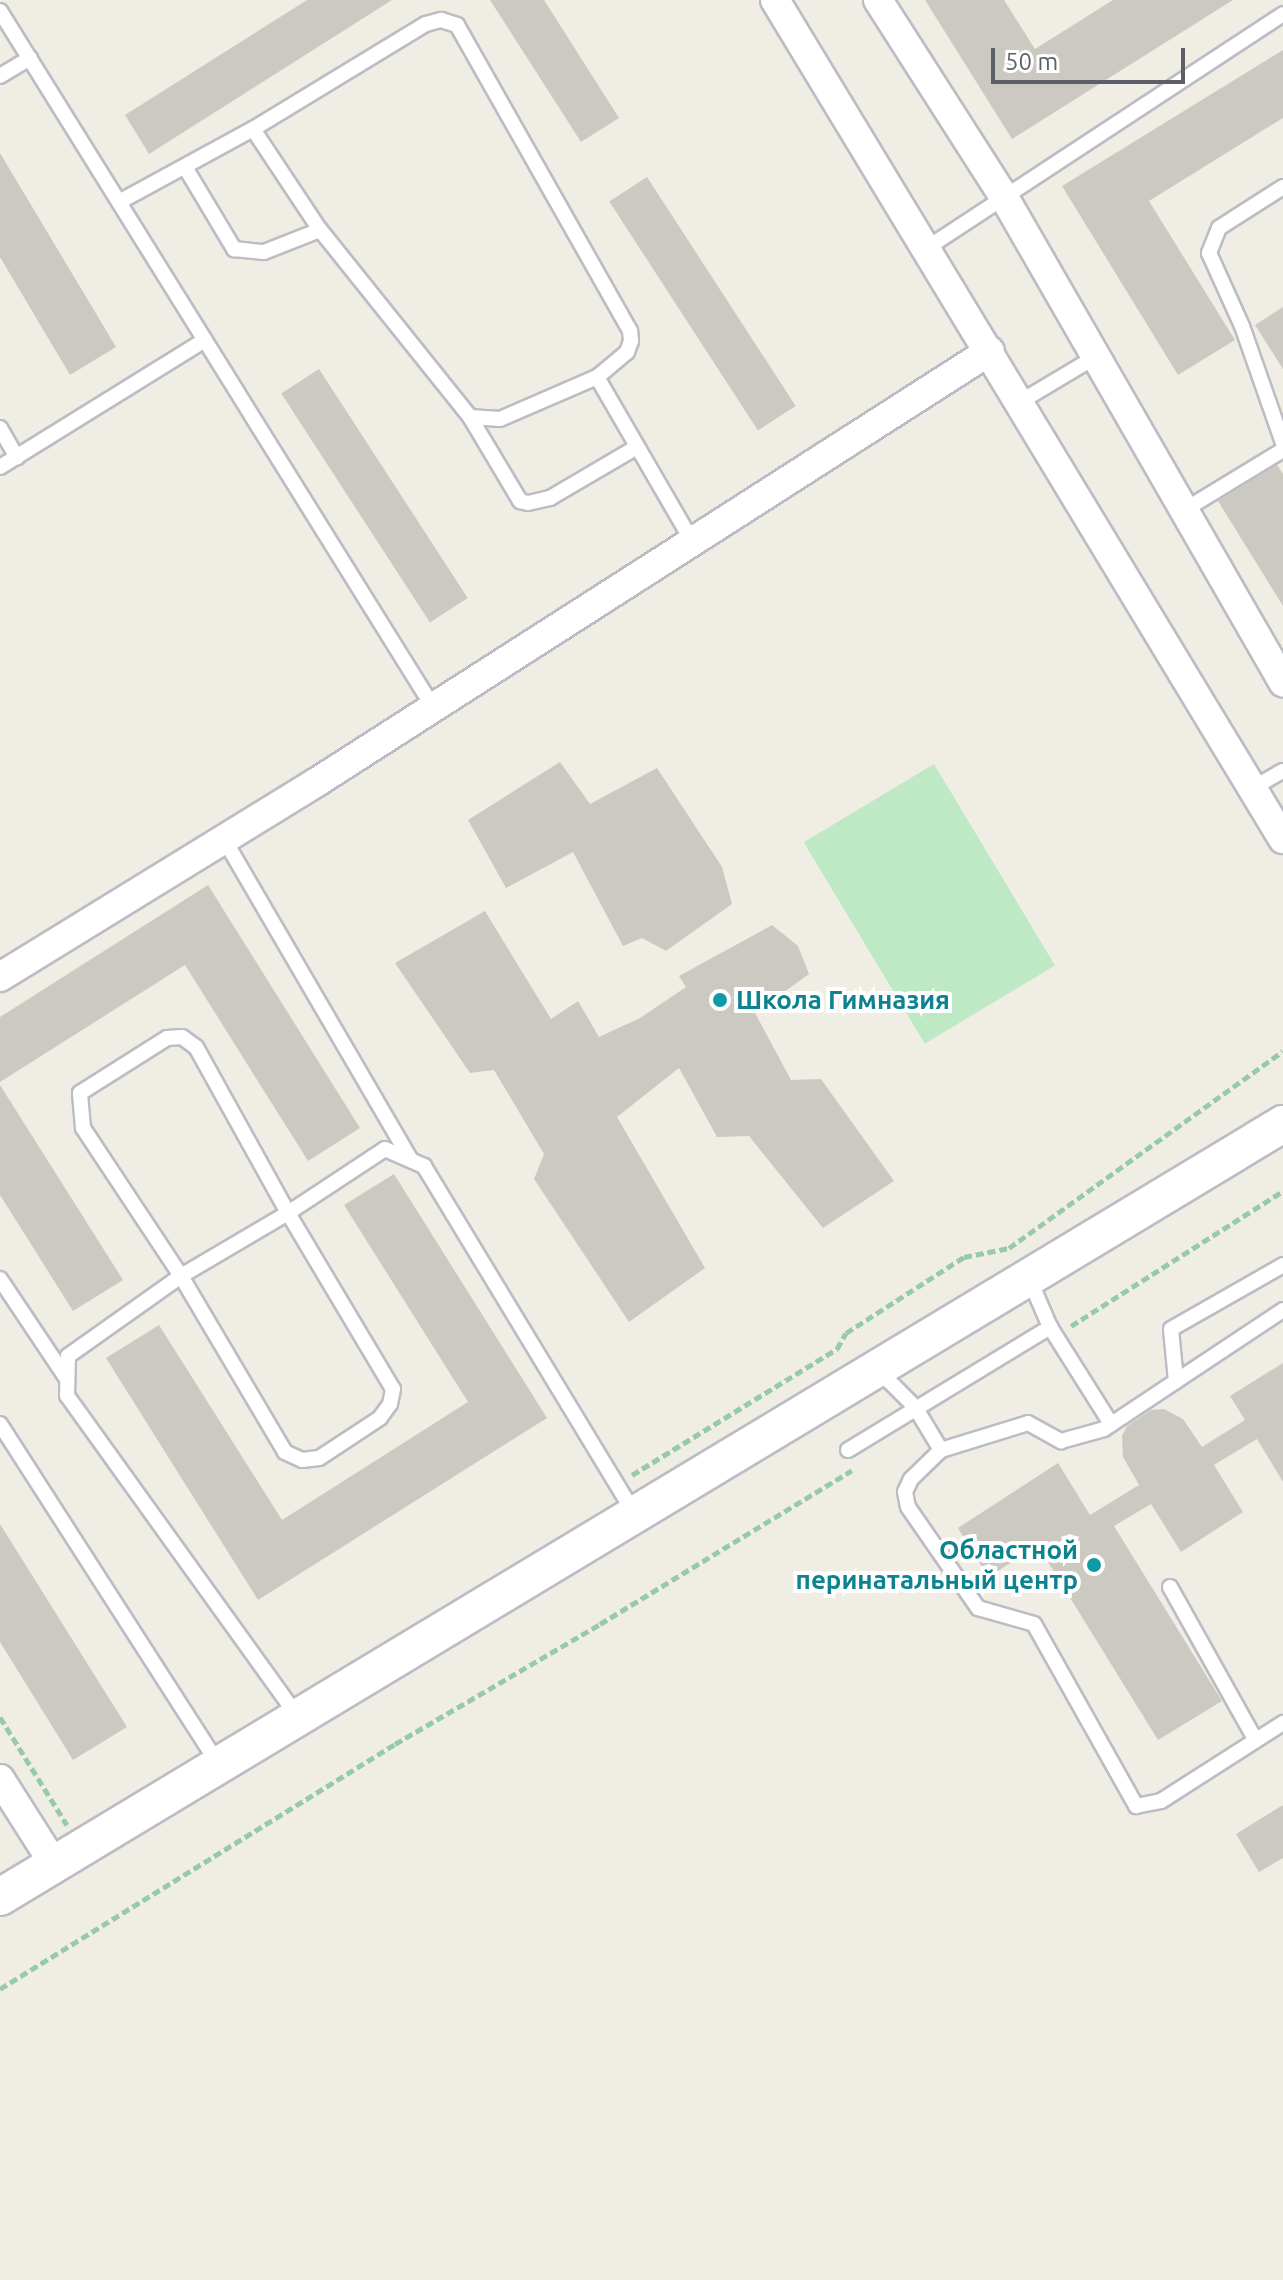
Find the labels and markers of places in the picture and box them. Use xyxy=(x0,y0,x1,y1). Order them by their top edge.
place label: Школа Гимназия xyxy=(736,984,950,1016)
marker: Школа Гимназия xyxy=(711,991,729,1009)
place label: Областной перинатальный центр xyxy=(796,1534,1078,1596)
marker: Областной перинатальный центр xyxy=(1085,1556,1103,1574)

